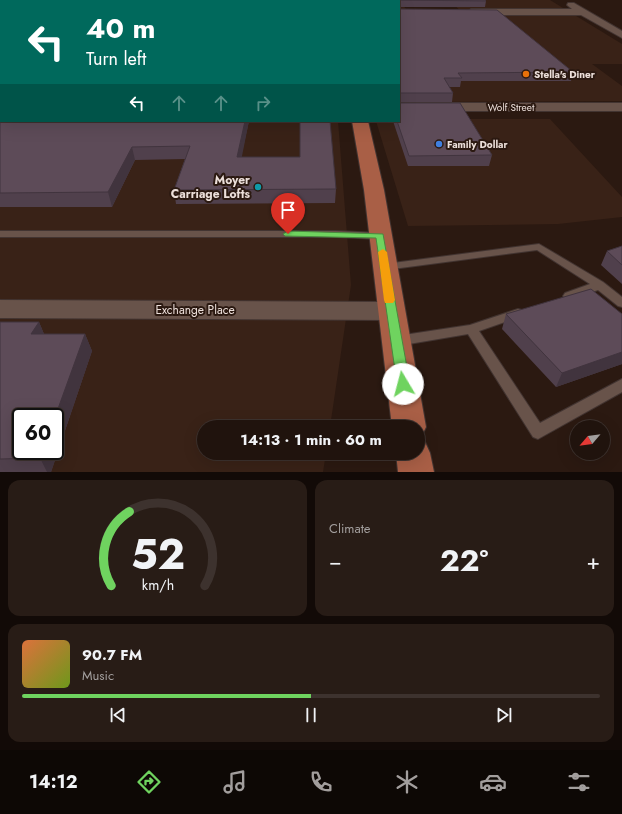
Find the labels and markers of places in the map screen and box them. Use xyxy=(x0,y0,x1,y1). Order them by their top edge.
place label: Stella's Diner xyxy=(534,67,596,82)
marker: Stella's Diner xyxy=(521,69,531,79)
place label: Family Dollar xyxy=(447,137,509,152)
marker: Family Dollar xyxy=(434,139,444,149)
place label: Moyer Carriage Lofts xyxy=(171,171,251,203)
marker: Moyer Carriage Lofts xyxy=(253,182,263,192)
pin xyxy=(271,193,305,234)

